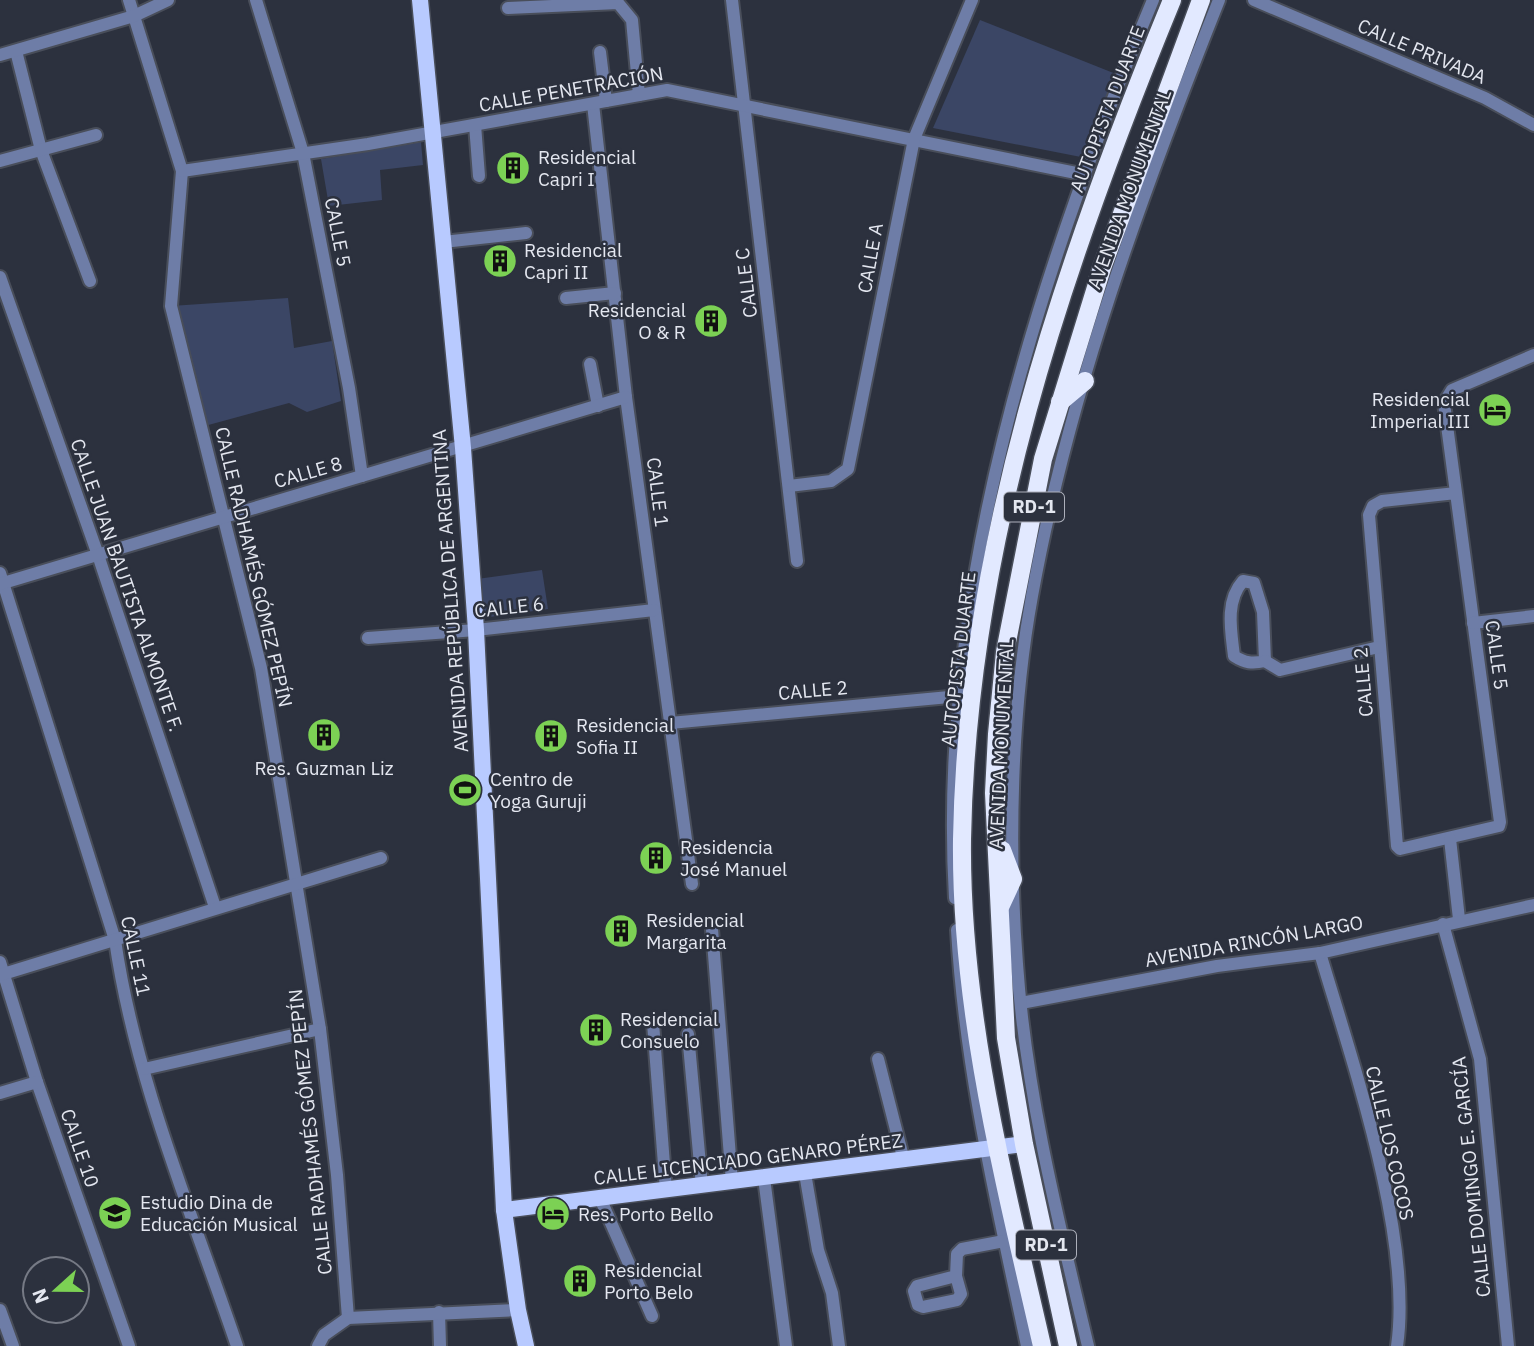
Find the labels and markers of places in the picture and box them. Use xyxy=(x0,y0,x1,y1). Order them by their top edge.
place label: Residencial Capri I xyxy=(538,145,636,191)
building icon: Residencial Capri I xyxy=(494,149,532,187)
place label: Residencial Capri II xyxy=(524,238,622,284)
building icon: Residencial Capri II xyxy=(481,242,519,280)
place label: Residencial O & R xyxy=(588,298,686,344)
building icon: Residencial O & R xyxy=(692,302,730,340)
place label: Residencial Imperial III xyxy=(1370,387,1470,433)
hotel icon: Residencial Imperial III xyxy=(1476,391,1514,429)
place label: Residencial Sofia II xyxy=(576,713,674,759)
building icon: Res. Guzman Liz xyxy=(305,716,343,754)
building icon: Residencial Sofia II xyxy=(532,717,570,755)
place label: Res. Guzman Liz xyxy=(254,756,394,780)
place label: Centro de Yoga Guruji xyxy=(490,767,587,813)
sports icon: Centro de Yoga Guruji xyxy=(446,771,484,809)
place label: Residencia José Manuel xyxy=(680,835,787,881)
building icon: Residencia José Manuel xyxy=(637,839,675,877)
place label: Residencial Margarita xyxy=(646,908,744,954)
building icon: Residencial Margarita xyxy=(602,912,640,950)
place label: Residencial Consuelo xyxy=(620,1007,718,1053)
building icon: Residencial Consuelo xyxy=(577,1011,615,1049)
place label: Estudio Dina de Educación Musical xyxy=(140,1190,298,1236)
school or university icon: Estudio Dina de Educación Musical xyxy=(96,1194,134,1232)
hotel icon: Res. Porto Bello xyxy=(534,1195,572,1233)
place label: Res. Porto Bello xyxy=(578,1202,713,1226)
place label: Residencial Porto Belo xyxy=(604,1258,702,1304)
building icon: Residencial Porto Belo xyxy=(561,1262,599,1300)

